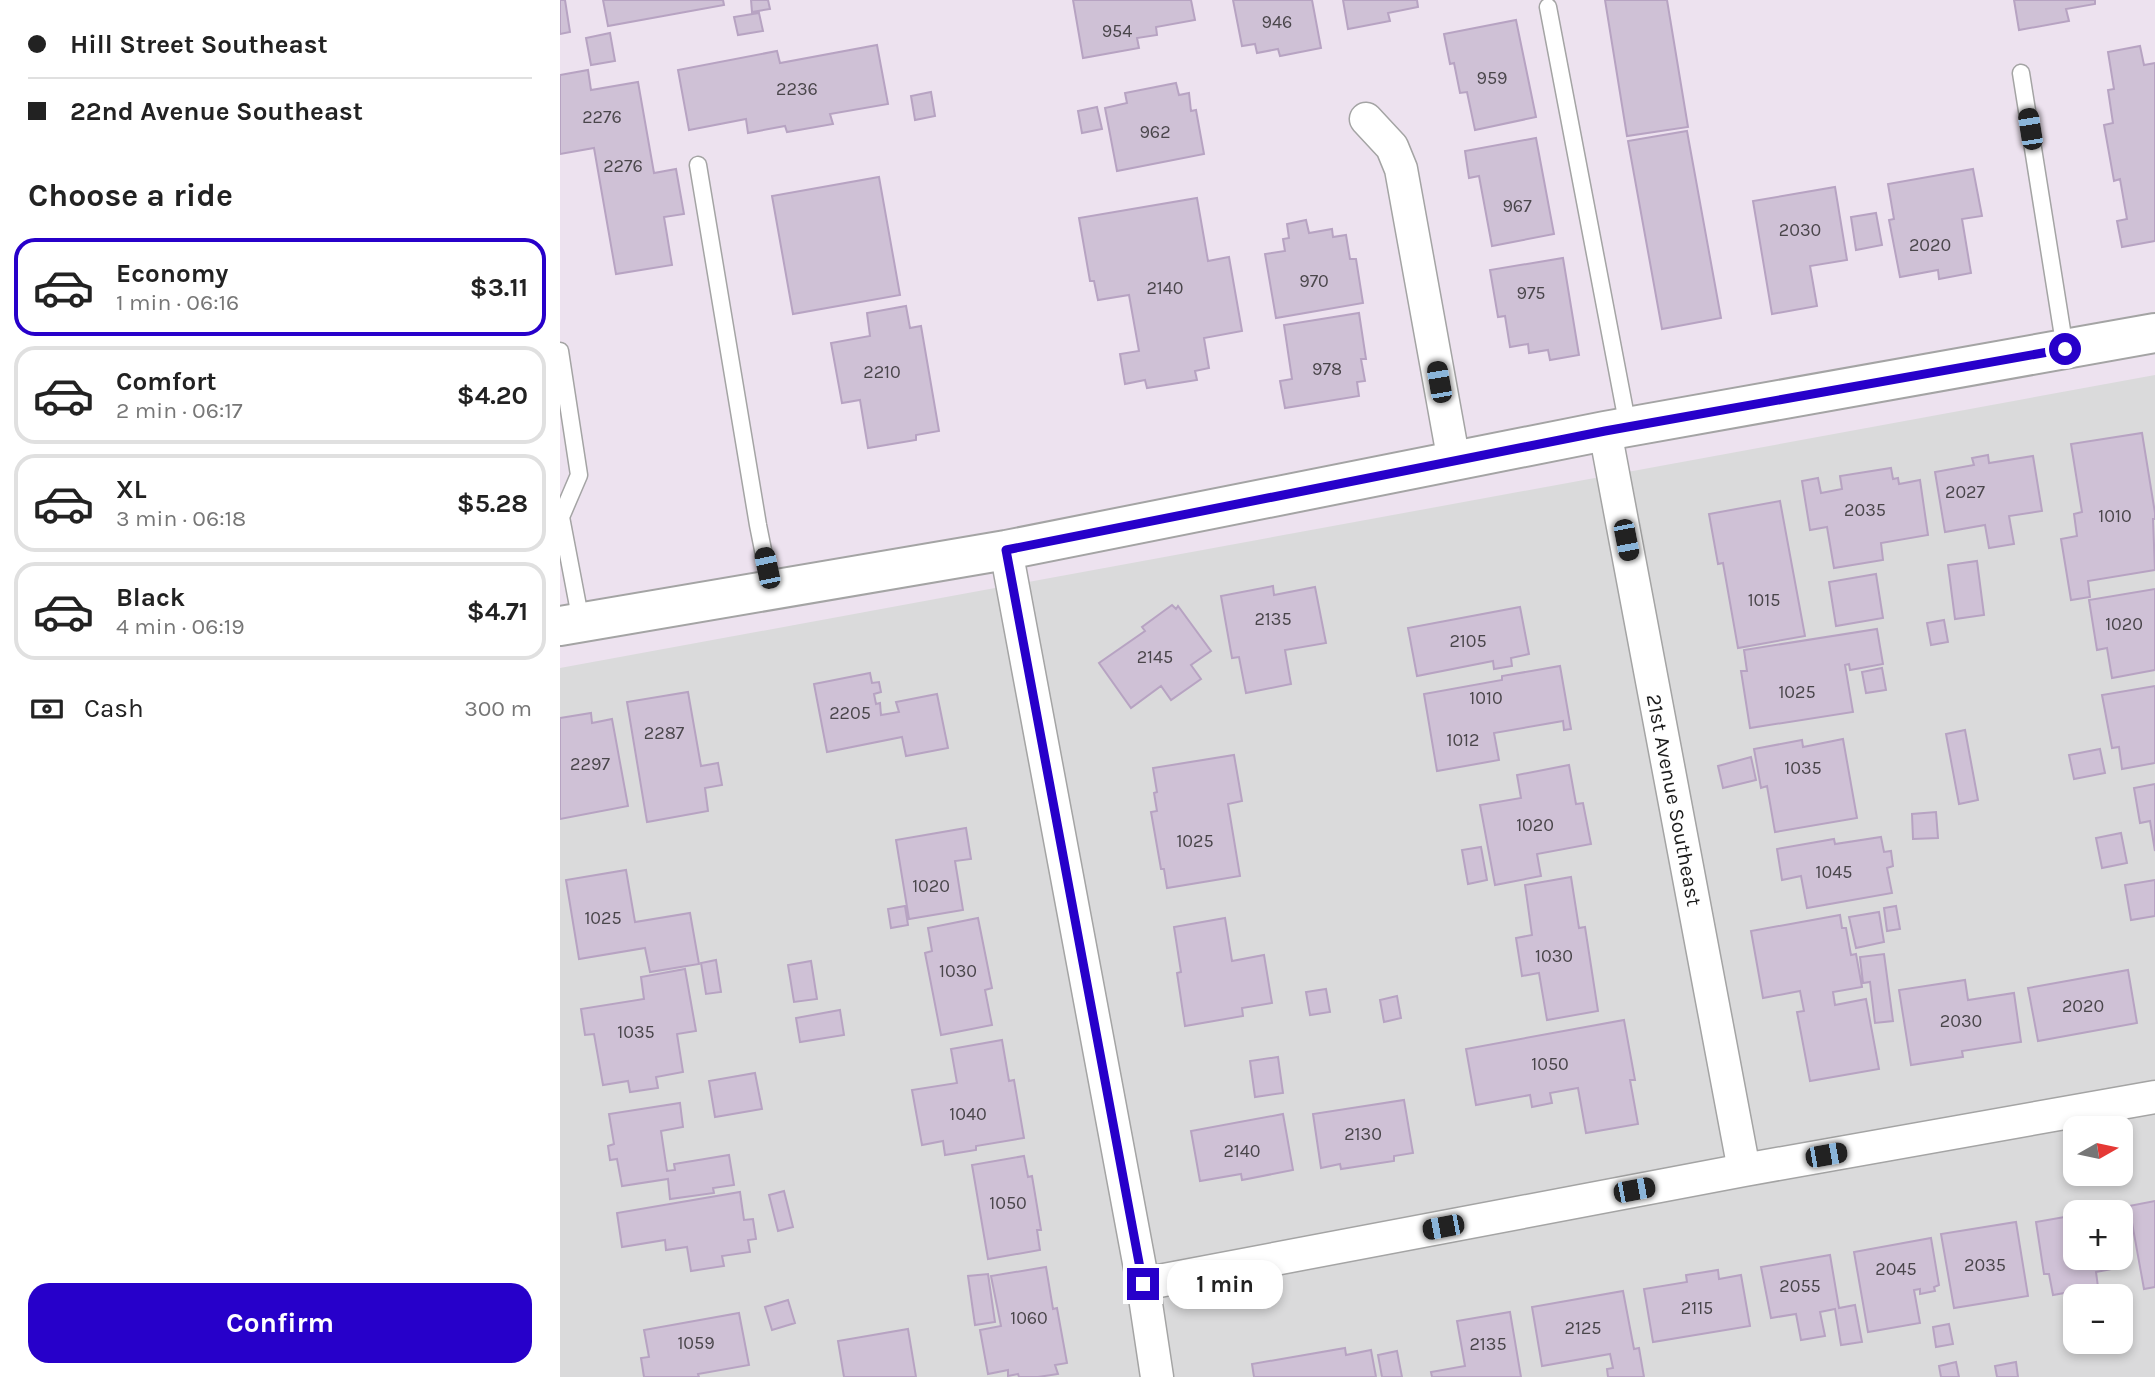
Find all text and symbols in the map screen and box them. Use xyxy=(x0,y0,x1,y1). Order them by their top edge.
house number: 946 xyxy=(1262,11,1292,33)
house number: 954 xyxy=(1102,20,1132,42)
text: Hill Street Southeast xyxy=(70,29,328,60)
house number: 959 xyxy=(1476,67,1508,89)
house number: 2236 xyxy=(776,78,818,100)
text: 22nd Avenue Southeast xyxy=(70,96,363,127)
house number: 2276 xyxy=(582,106,622,128)
car xyxy=(2017,107,2044,151)
house number: 962 xyxy=(1139,121,1171,143)
house number: 2276 xyxy=(603,155,643,177)
text: Choose a ride xyxy=(28,177,233,214)
house number: 967 xyxy=(1502,195,1532,217)
house number: 2030 xyxy=(1779,219,1821,241)
house number: 2020 xyxy=(1909,234,1951,256)
icon: car xyxy=(32,256,95,319)
text: Economy xyxy=(116,258,228,289)
house number: 970 xyxy=(1299,270,1329,292)
text: $3.11 xyxy=(470,272,528,303)
house number: 2140 xyxy=(1146,277,1184,299)
house number: 975 xyxy=(1516,282,1546,304)
text: 1 min · 06:16 xyxy=(116,289,239,316)
route start xyxy=(2049,333,2081,365)
house number: 978 xyxy=(1312,358,1342,380)
car xyxy=(1426,359,1453,405)
house number: 2210 xyxy=(863,361,901,383)
icon: car xyxy=(32,364,95,427)
text: Comfort xyxy=(116,366,217,397)
text: $4.20 xyxy=(457,380,528,411)
text: 2 min · 06:17 xyxy=(116,397,243,424)
icon: car xyxy=(32,472,95,535)
text: XL xyxy=(116,474,147,505)
house number: 2027 xyxy=(1945,481,1986,503)
text: $5.28 xyxy=(457,488,528,519)
house number: 2035 xyxy=(1844,499,1886,521)
text: 3 min · 06:18 xyxy=(116,505,246,532)
house number: 1010 xyxy=(2098,505,2132,527)
car xyxy=(1612,517,1641,563)
car xyxy=(753,545,782,591)
icon: car xyxy=(32,580,95,643)
text: Black xyxy=(116,582,185,613)
house number: 1015 xyxy=(1748,589,1780,611)
text: $4.71 xyxy=(467,596,528,627)
house number: 2135 xyxy=(1254,608,1292,630)
text: 4 min · 06:19 xyxy=(116,613,245,640)
house number: 1020 xyxy=(2105,613,2143,635)
house number: 2105 xyxy=(1449,630,1487,652)
house number: 2145 xyxy=(1137,646,1173,668)
house number: 1025 xyxy=(1778,681,1816,703)
house number: 1010 xyxy=(1469,687,1503,709)
icon: cash xyxy=(28,690,66,728)
street label: 21st Avenue Southeast xyxy=(1642,692,1706,908)
text: Cash xyxy=(84,693,144,724)
text: 300 m xyxy=(464,695,532,722)
house number: 2205 xyxy=(829,702,871,724)
house number: 2287 xyxy=(644,722,685,744)
house number: 1012 xyxy=(1446,729,1480,751)
house number: 2297 xyxy=(570,753,610,775)
house number: 1035 xyxy=(1784,757,1822,779)
house number: 1020 xyxy=(1516,814,1554,836)
house number: 1025 xyxy=(1176,830,1214,852)
house number: 1045 xyxy=(1816,861,1852,883)
house number: 1020 xyxy=(912,875,950,897)
house number: 1025 xyxy=(584,907,622,929)
house number: 1030 xyxy=(1535,945,1573,967)
house number: 1030 xyxy=(939,960,977,982)
house number: 2020 xyxy=(2062,995,2104,1017)
house number: 2030 xyxy=(1940,1010,1982,1032)
house number: 1035 xyxy=(617,1021,655,1043)
house number: 1050 xyxy=(1531,1053,1569,1075)
house number: 1040 xyxy=(949,1103,987,1125)
north arrow xyxy=(2063,1116,2133,1186)
map controls xyxy=(2063,1116,2133,1354)
house number: 2130 xyxy=(1344,1123,1382,1145)
house number: 2140 xyxy=(1223,1140,1261,1162)
car xyxy=(1804,1141,1849,1169)
car xyxy=(1612,1176,1657,1204)
house number: 1050 xyxy=(989,1192,1027,1214)
button: + xyxy=(2063,1200,2133,1270)
car xyxy=(1421,1213,1466,1241)
house number: 2035 xyxy=(1964,1254,2006,1276)
house number: 2045 xyxy=(1875,1258,1917,1280)
callout: 1 min xyxy=(1168,1260,1283,1308)
route end xyxy=(1127,1268,1159,1300)
text: 1 min xyxy=(1196,1271,1254,1298)
house number: 2055 xyxy=(1779,1275,1821,1297)
button: Confirm xyxy=(28,1283,532,1363)
button: − xyxy=(2063,1284,2133,1354)
house number: 2115 xyxy=(1681,1297,1713,1319)
house number: 1060 xyxy=(1010,1307,1048,1329)
house number: 2125 xyxy=(1565,1317,1601,1339)
house number: 1059 xyxy=(677,1332,715,1354)
house number: 2135 xyxy=(1469,1333,1507,1355)

